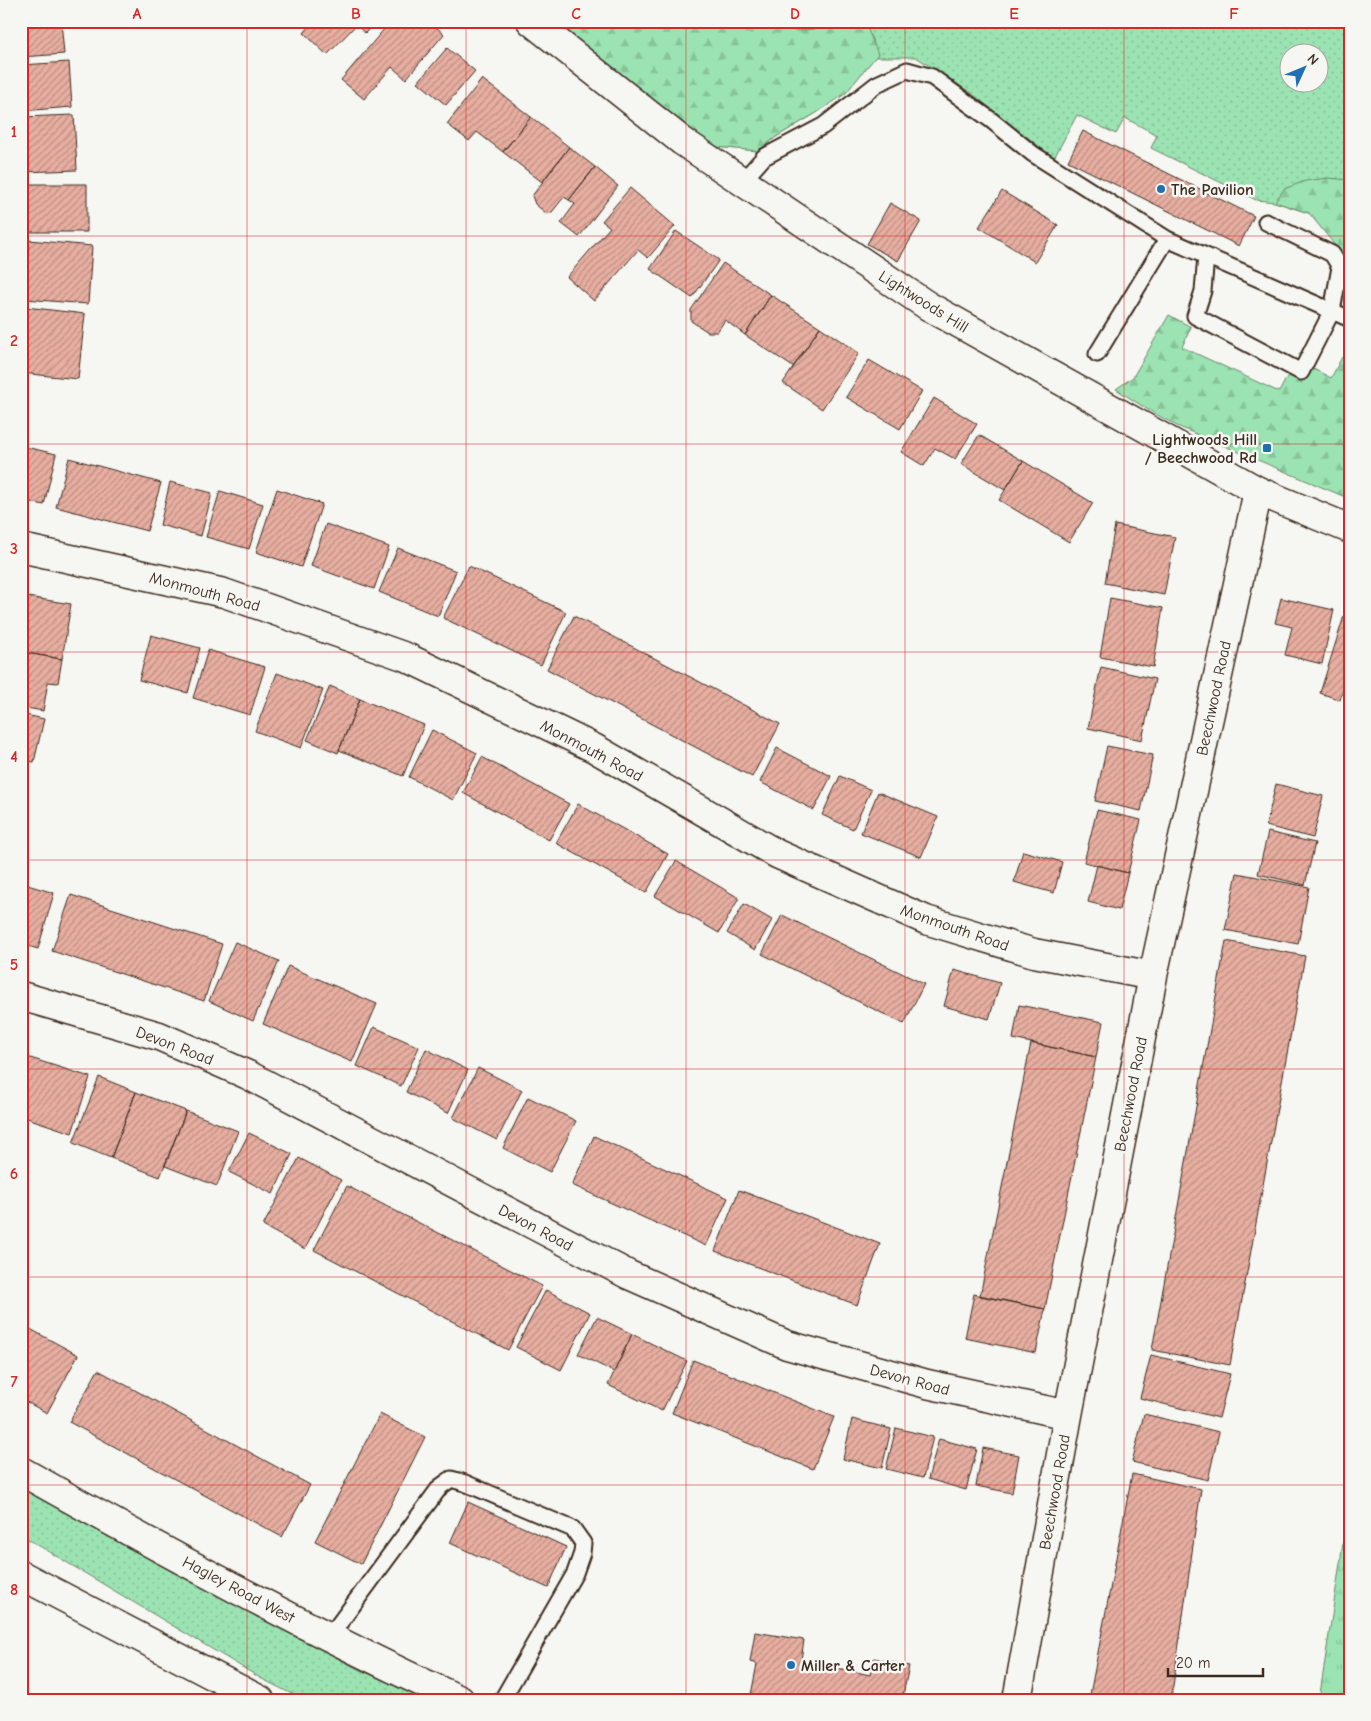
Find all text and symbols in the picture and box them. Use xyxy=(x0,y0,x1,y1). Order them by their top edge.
text: A xyxy=(133,5,142,23)
text: B xyxy=(351,5,361,23)
text: C xyxy=(571,5,581,23)
text: D xyxy=(790,5,800,23)
text: E xyxy=(1009,5,1019,23)
text: F xyxy=(1229,5,1239,23)
north arrow xyxy=(1278,42,1328,92)
text: N xyxy=(1304,50,1322,69)
text: 1 xyxy=(11,123,17,141)
place label: The Pavilion xyxy=(1171,181,1254,199)
marker: The Pavilion xyxy=(1155,183,1167,195)
street label: Lightwoods Hill xyxy=(875,267,972,337)
text: 2 xyxy=(10,332,18,350)
place label: Lightwoods Hill / Beechwood Rd xyxy=(1145,431,1257,467)
marker: Lightwoods Hill / Beechwood Rd xyxy=(1261,442,1273,454)
text: 3 xyxy=(10,540,18,558)
street label: Monmouth Road xyxy=(148,569,262,615)
street label: Beechwood Road xyxy=(1193,639,1235,757)
street label: Monmouth Road xyxy=(537,716,646,786)
text: 4 xyxy=(10,748,18,766)
street label: Monmouth Road xyxy=(898,901,1011,955)
text: 5 xyxy=(10,956,18,974)
street label: Devon Road xyxy=(133,1023,216,1069)
street label: Beechwood Road xyxy=(1111,1035,1151,1153)
text: 6 xyxy=(10,1165,18,1183)
street label: Devon Road xyxy=(495,1201,576,1255)
street label: Devon Road xyxy=(868,1361,952,1399)
text: 7 xyxy=(10,1373,18,1391)
street label: Beechwood Road xyxy=(1036,1433,1074,1551)
street label: Hagley Road West xyxy=(179,1553,298,1627)
text: 8 xyxy=(10,1581,18,1599)
scale bar xyxy=(1168,1646,1264,1678)
text: 20 m xyxy=(1176,1654,1210,1672)
place label: Miller & Carter xyxy=(801,1657,905,1675)
marker: Miller & Carter xyxy=(785,1659,797,1671)

